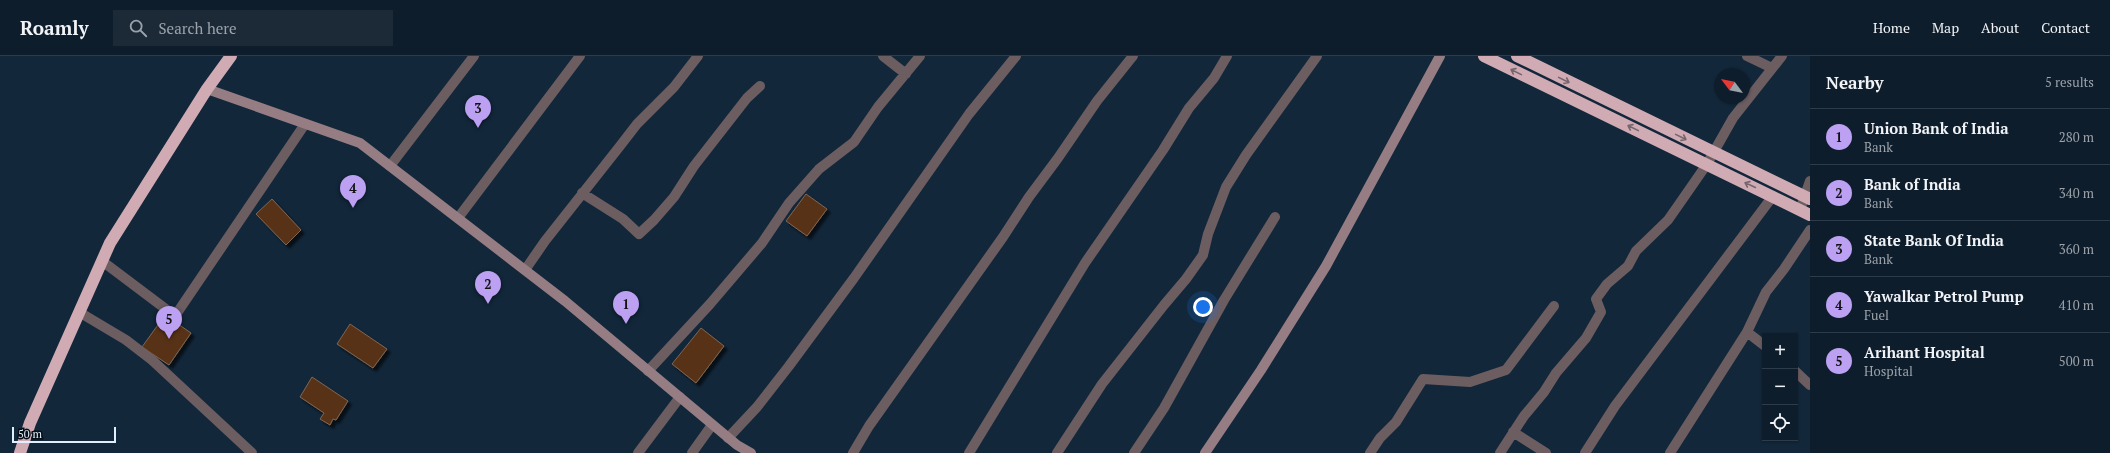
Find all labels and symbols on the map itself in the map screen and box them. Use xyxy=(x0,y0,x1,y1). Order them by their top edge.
one-way arrow xyxy=(1510,68,1522,75)
north arrow xyxy=(1714,68,1750,104)
one-way arrow xyxy=(1558,77,1570,84)
pin: 3 xyxy=(465,95,491,128)
one-way arrow xyxy=(1627,124,1639,132)
one-way arrow xyxy=(1675,134,1687,141)
pin: 4 xyxy=(340,175,366,208)
one-way arrow xyxy=(1744,181,1756,188)
pin: 2 xyxy=(475,271,501,304)
pin: 1 xyxy=(613,291,639,324)
your location xyxy=(1193,297,1213,317)
pin: 5 xyxy=(156,306,182,339)
scale bar xyxy=(12,425,116,444)

